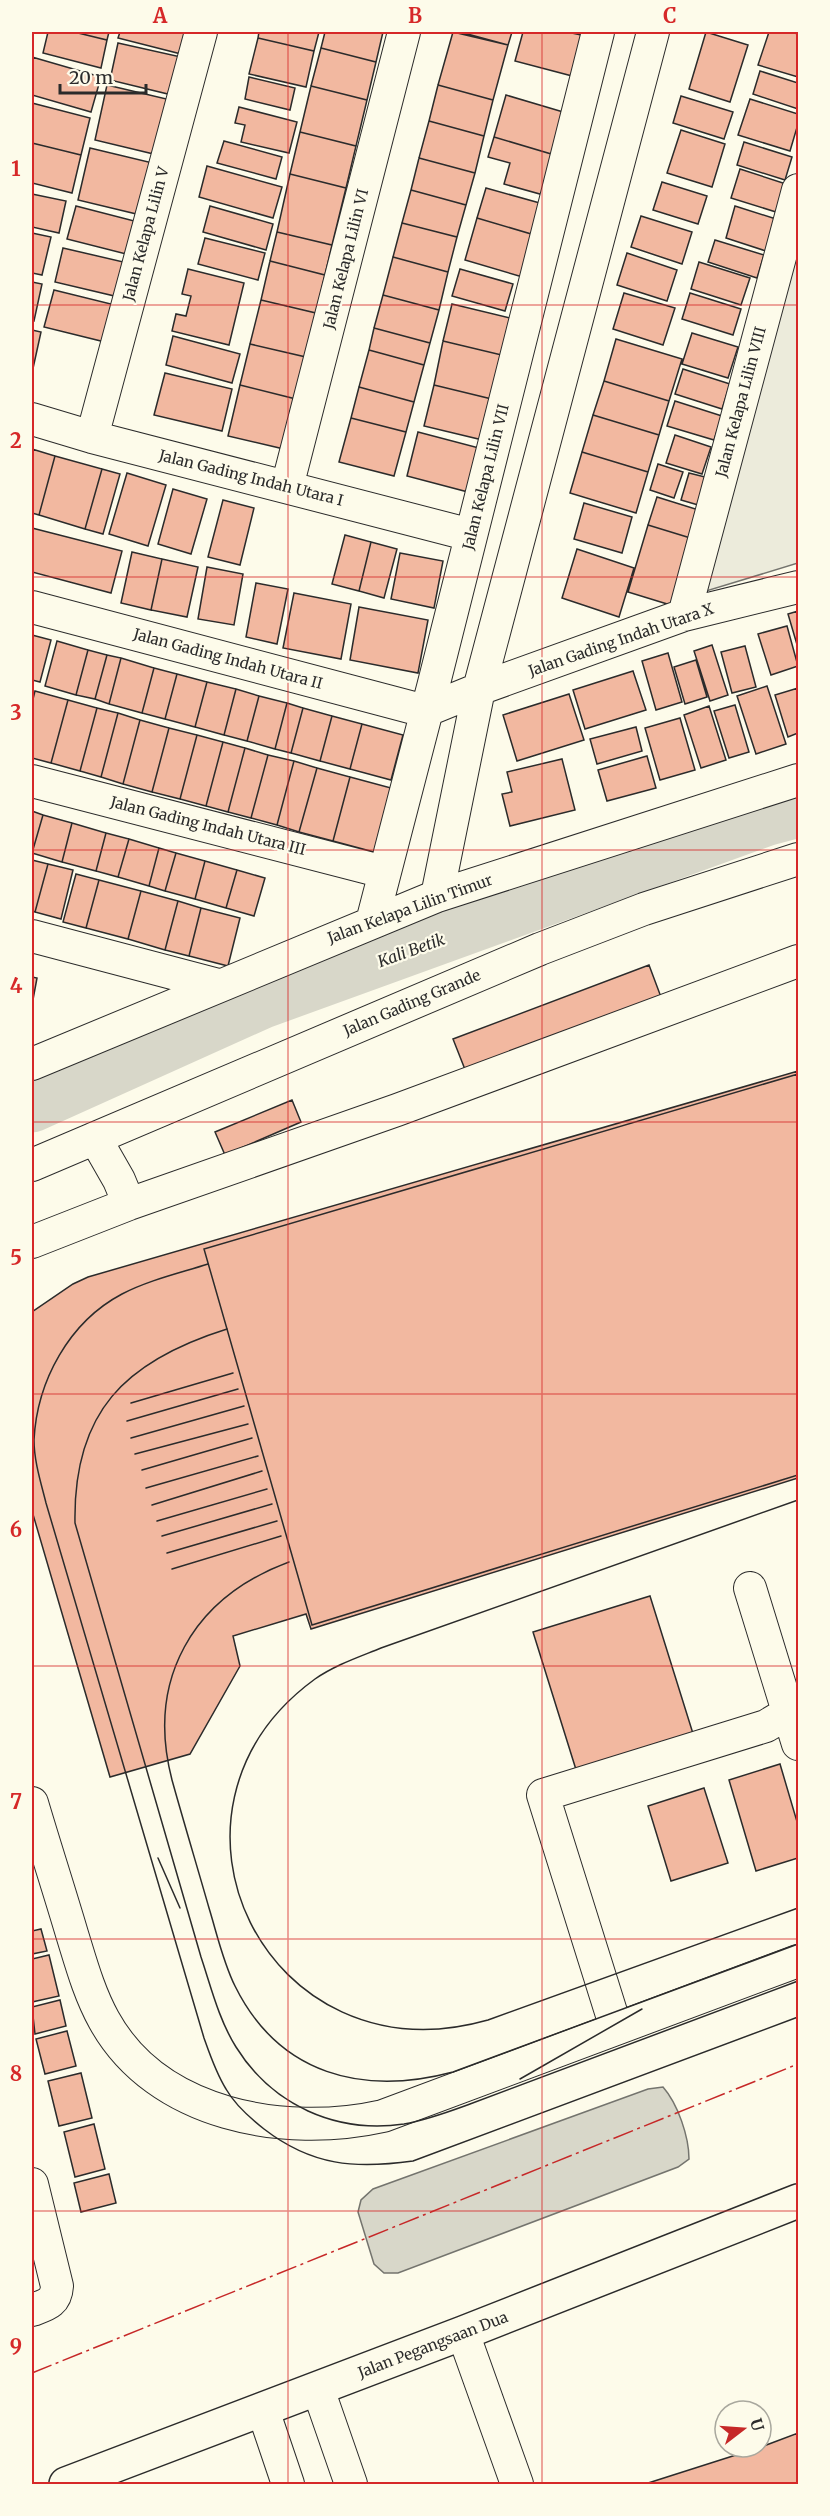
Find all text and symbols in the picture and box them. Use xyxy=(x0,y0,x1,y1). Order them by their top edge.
text: A xyxy=(152,3,168,28)
text: B xyxy=(408,3,422,28)
text: C xyxy=(663,3,677,28)
scale bar xyxy=(60,57,146,95)
text: 20 m xyxy=(69,66,113,89)
text: 1 xyxy=(11,156,21,181)
street label: Jalan Kelapa Lilin V xyxy=(118,164,173,304)
street label: Jalan Kelapa Lilin VI xyxy=(319,187,372,332)
street label: Jalan Kelapa Lilin VIII xyxy=(711,324,770,480)
street label: Jalan Kelapa Lilin VII xyxy=(458,402,513,553)
text: 2 xyxy=(10,428,22,453)
street label: Jalan Gading Indah Utara I xyxy=(156,445,345,510)
street label: Jalan Gading Indah Utara X xyxy=(525,599,716,681)
street label: Jalan Gading Indah Utara II xyxy=(131,624,325,693)
text: 3 xyxy=(10,700,22,725)
street label: Jalan Gading Indah Utara III xyxy=(108,792,308,859)
street label: Jalan Kelapa Lilin Timur xyxy=(324,870,495,948)
water label: Kali Betik xyxy=(374,929,448,972)
street label: Jalan Gading Grande xyxy=(340,965,483,1040)
text: 4 xyxy=(10,973,23,998)
text: 5 xyxy=(10,1245,22,1270)
text: 6 xyxy=(10,1517,22,1542)
text: 7 xyxy=(10,1789,22,1814)
text: 8 xyxy=(10,2061,22,2086)
street label: Jalan Pegangsaan Dua xyxy=(354,2307,510,2382)
text: 9 xyxy=(10,2334,22,2359)
north arrow xyxy=(713,2399,773,2459)
text: U xyxy=(746,2416,769,2433)

